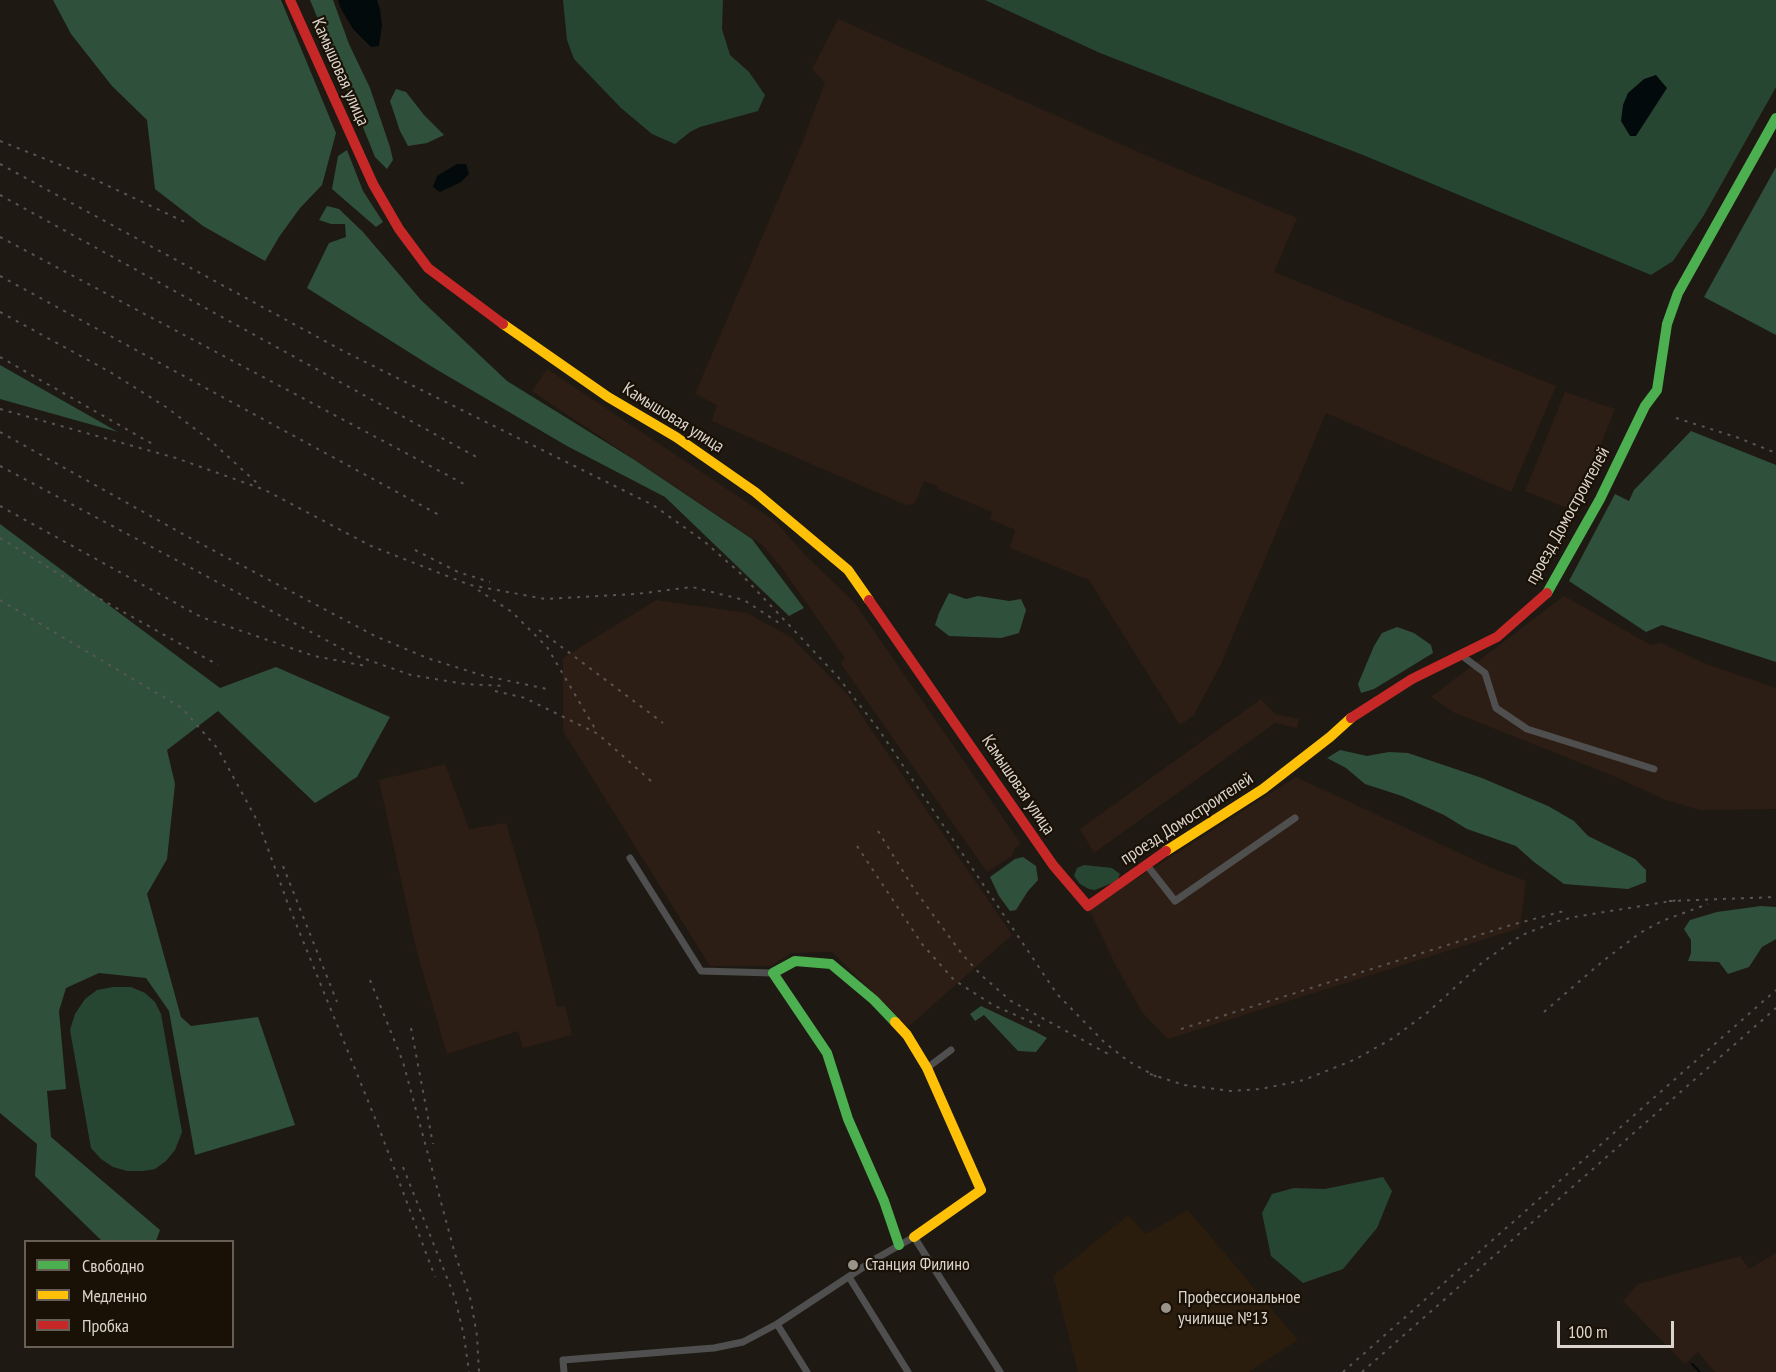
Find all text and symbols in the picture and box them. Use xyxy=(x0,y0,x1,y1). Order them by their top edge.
street label: Камышовая улица xyxy=(307,15,373,129)
street label: Камышовая улица xyxy=(618,378,728,458)
street label: проезд Домостроителей xyxy=(1521,443,1615,589)
street label: Камышовая улица xyxy=(977,731,1059,839)
street label: проезд Домостроителей xyxy=(1117,768,1257,870)
legend xyxy=(24,1240,234,1348)
text: Свободно xyxy=(82,1254,144,1277)
place label: Станция Филино xyxy=(865,1254,970,1276)
marker: Станция Филино xyxy=(846,1258,860,1272)
text: Медленно xyxy=(82,1284,147,1307)
place label: Профессиональное училище №13 xyxy=(1178,1287,1301,1330)
marker: Профессиональное училище №13 xyxy=(1159,1301,1173,1315)
scale bar xyxy=(1560,1309,1677,1347)
text: Пробка xyxy=(82,1314,129,1337)
text: 100 m xyxy=(1568,1320,1608,1343)

